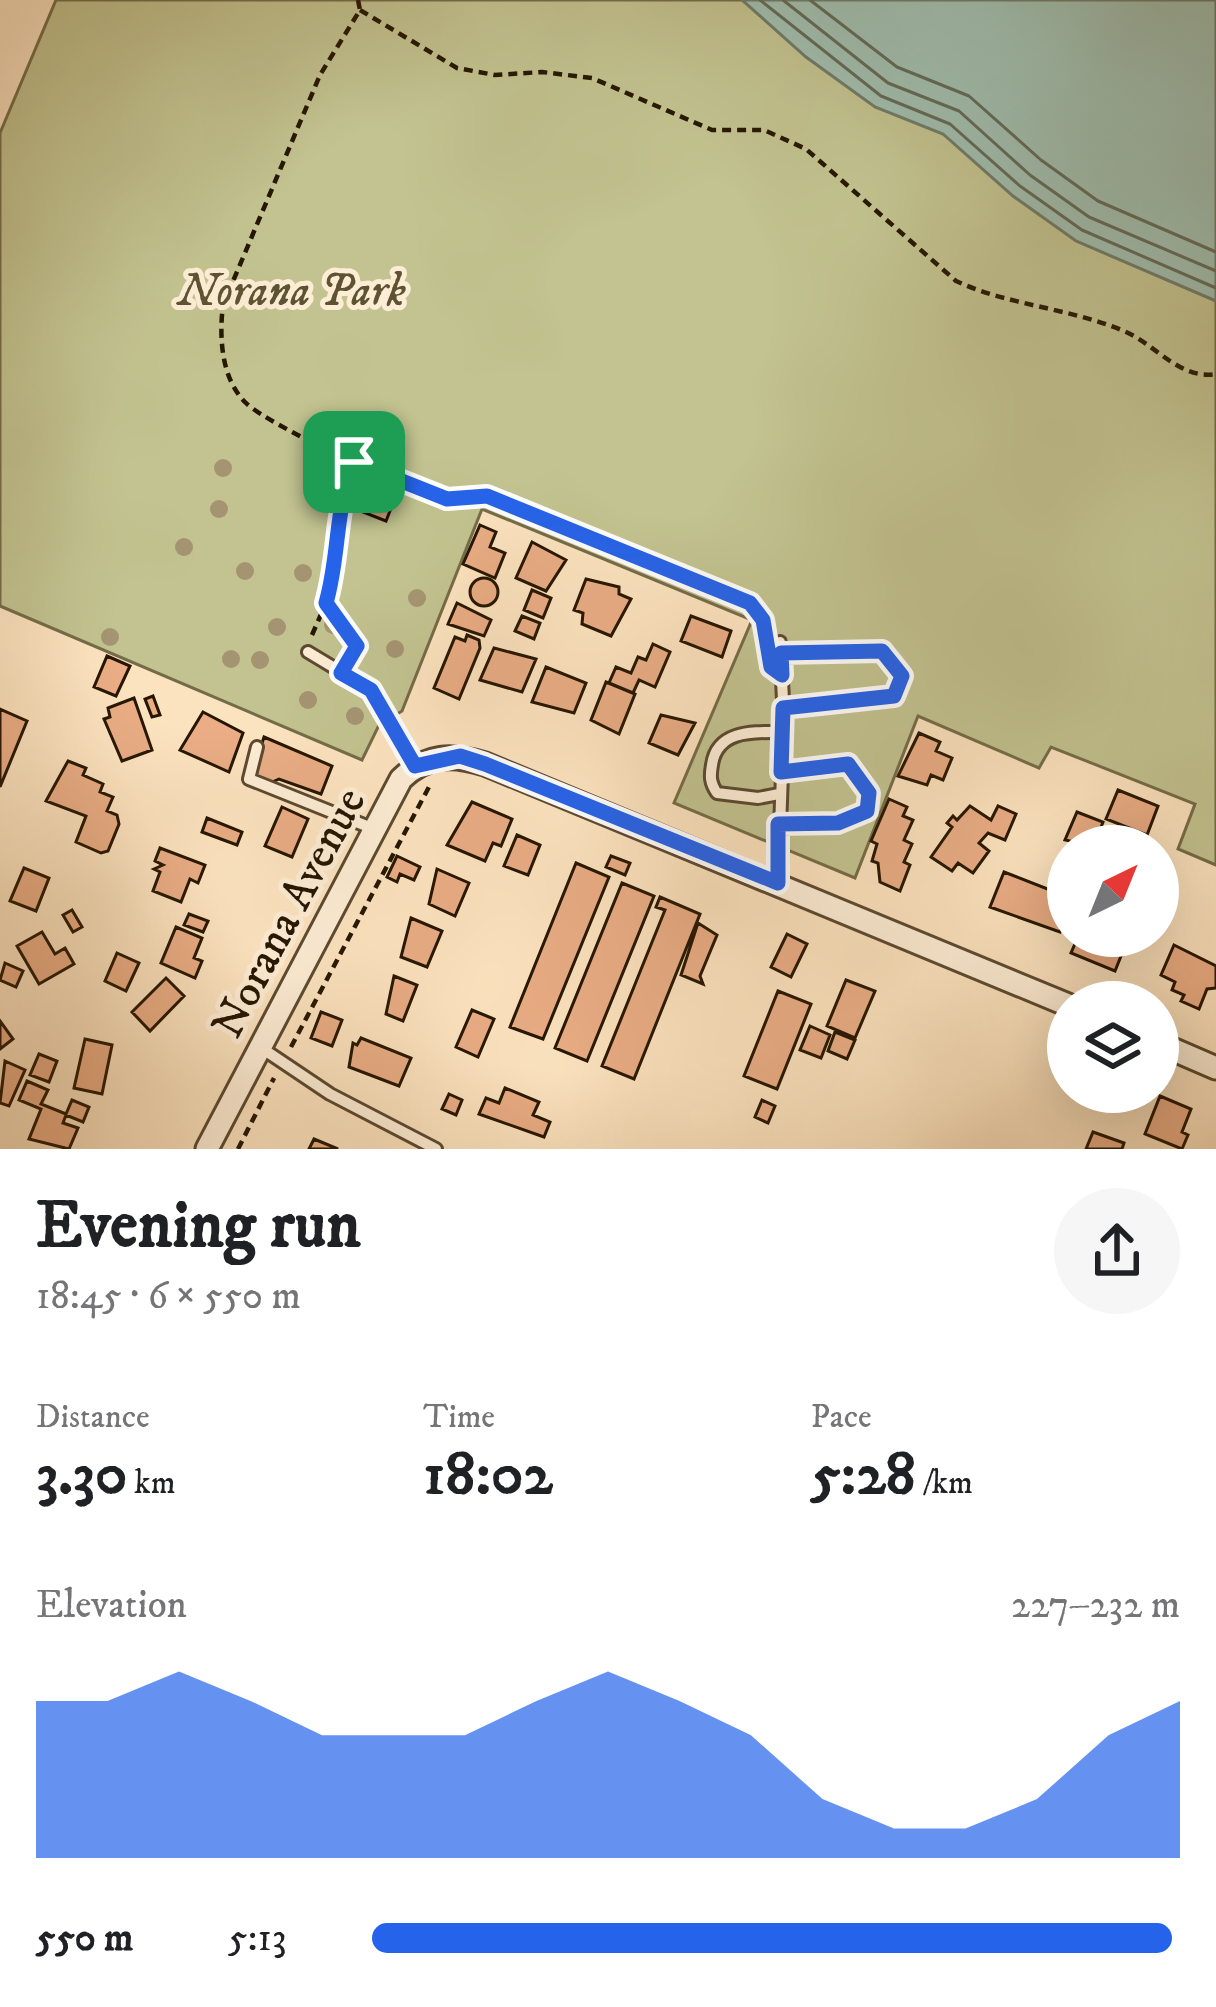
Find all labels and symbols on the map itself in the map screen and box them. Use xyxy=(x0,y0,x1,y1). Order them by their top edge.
park label: Norana Park xyxy=(175,264,406,320)
pin xyxy=(303,411,405,513)
street label: Norana Avenue xyxy=(200,779,379,1048)
north arrow xyxy=(1047,825,1179,957)

